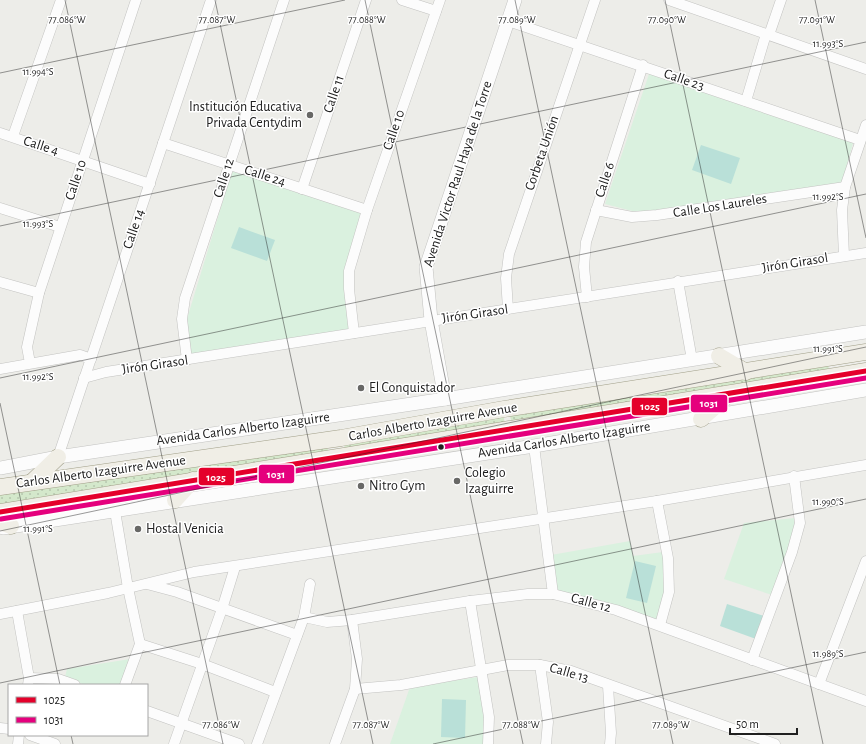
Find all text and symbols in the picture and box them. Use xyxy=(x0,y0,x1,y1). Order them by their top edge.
text: 77.086°W xyxy=(48,15,86,25)
text: 77.087°W xyxy=(199,15,235,25)
text: 77.088°W xyxy=(348,15,386,25)
text: 77.089°W xyxy=(498,15,536,25)
text: 77.090°W xyxy=(648,15,686,25)
text: 77.091°W xyxy=(799,15,835,25)
text: 11.993°S xyxy=(813,39,843,49)
text: 11.994°S xyxy=(22,67,54,77)
street label: Calle 23 xyxy=(662,67,706,93)
street label: Calle 11 xyxy=(321,73,347,115)
street label: Avenida Victor Raul Haya de la Torre xyxy=(421,79,495,269)
place label: Institución Educativa Privada Centydim xyxy=(189,100,303,130)
street label: Calle 10 xyxy=(381,108,407,152)
marker: Institución Educativa Privada Centydim xyxy=(305,110,315,120)
street label: Corbeta Unión xyxy=(523,114,561,192)
street label: Calle 4 xyxy=(22,134,61,158)
street label: Calle 12 xyxy=(211,157,237,199)
street label: Calle 10 xyxy=(63,158,89,202)
street label: Calle 6 xyxy=(593,161,617,199)
street label: Calle 24 xyxy=(243,163,288,189)
street label: Calle Los Laureles xyxy=(672,192,768,220)
text: 11.992°S xyxy=(813,192,844,202)
street label: Calle 14 xyxy=(121,207,147,251)
text: 11.993°S xyxy=(23,219,53,229)
street label: Jirón Girasol xyxy=(761,251,829,275)
street label: Jirón Girasol xyxy=(441,302,509,326)
text: 11.991°S xyxy=(813,344,843,354)
street label: Jirón Girasol xyxy=(121,353,189,377)
text: 11.992°S xyxy=(23,372,54,382)
place label: El Conquistador xyxy=(369,381,455,395)
marker: El Conquistador xyxy=(356,383,366,393)
line badge: 1031 xyxy=(690,394,728,413)
line badge: 1025 xyxy=(631,397,668,416)
text: 1031 xyxy=(700,398,718,409)
street label: Carlos Alberto Izaguirre Avenue xyxy=(348,400,518,444)
text: 1025 xyxy=(640,401,660,412)
street label: Avenida Carlos Alberto Izaguirre xyxy=(156,410,330,448)
street label: Avenida Carlos Alberto Izaguirre xyxy=(477,419,651,461)
unlabelled marker xyxy=(436,442,446,452)
street label: Carlos Alberto Izaguirre Avenue xyxy=(15,453,187,491)
line badge: 1031 xyxy=(258,464,295,484)
place label: Colegio Izaguirre xyxy=(465,466,514,496)
line badge: 1025 xyxy=(198,467,235,486)
text: 1031 xyxy=(267,469,285,480)
text: 1025 xyxy=(206,472,226,483)
marker: Colegio Izaguirre xyxy=(452,476,462,486)
place label: Nitro Gym xyxy=(369,479,425,493)
marker: Nitro Gym xyxy=(356,481,366,491)
text: 11.990°S xyxy=(812,497,844,507)
place label: Hostal Venicia xyxy=(146,522,224,536)
text: 11.991°S xyxy=(23,524,53,534)
marker: Hostal Venicia xyxy=(133,524,143,534)
street label: Calle 12 xyxy=(570,591,612,615)
text: 11.989°S xyxy=(813,649,844,659)
street label: Calle 13 xyxy=(548,661,590,685)
legend xyxy=(8,684,148,736)
text: 1025 xyxy=(44,694,65,706)
scale bar xyxy=(730,710,797,736)
text: 1031 xyxy=(44,714,64,726)
text: 50 m xyxy=(736,718,759,730)
text: 77.086°W xyxy=(202,720,240,730)
text: 77.087°W xyxy=(353,720,389,730)
text: 77.088°W xyxy=(502,720,540,730)
text: 77.089°W xyxy=(652,720,690,730)

